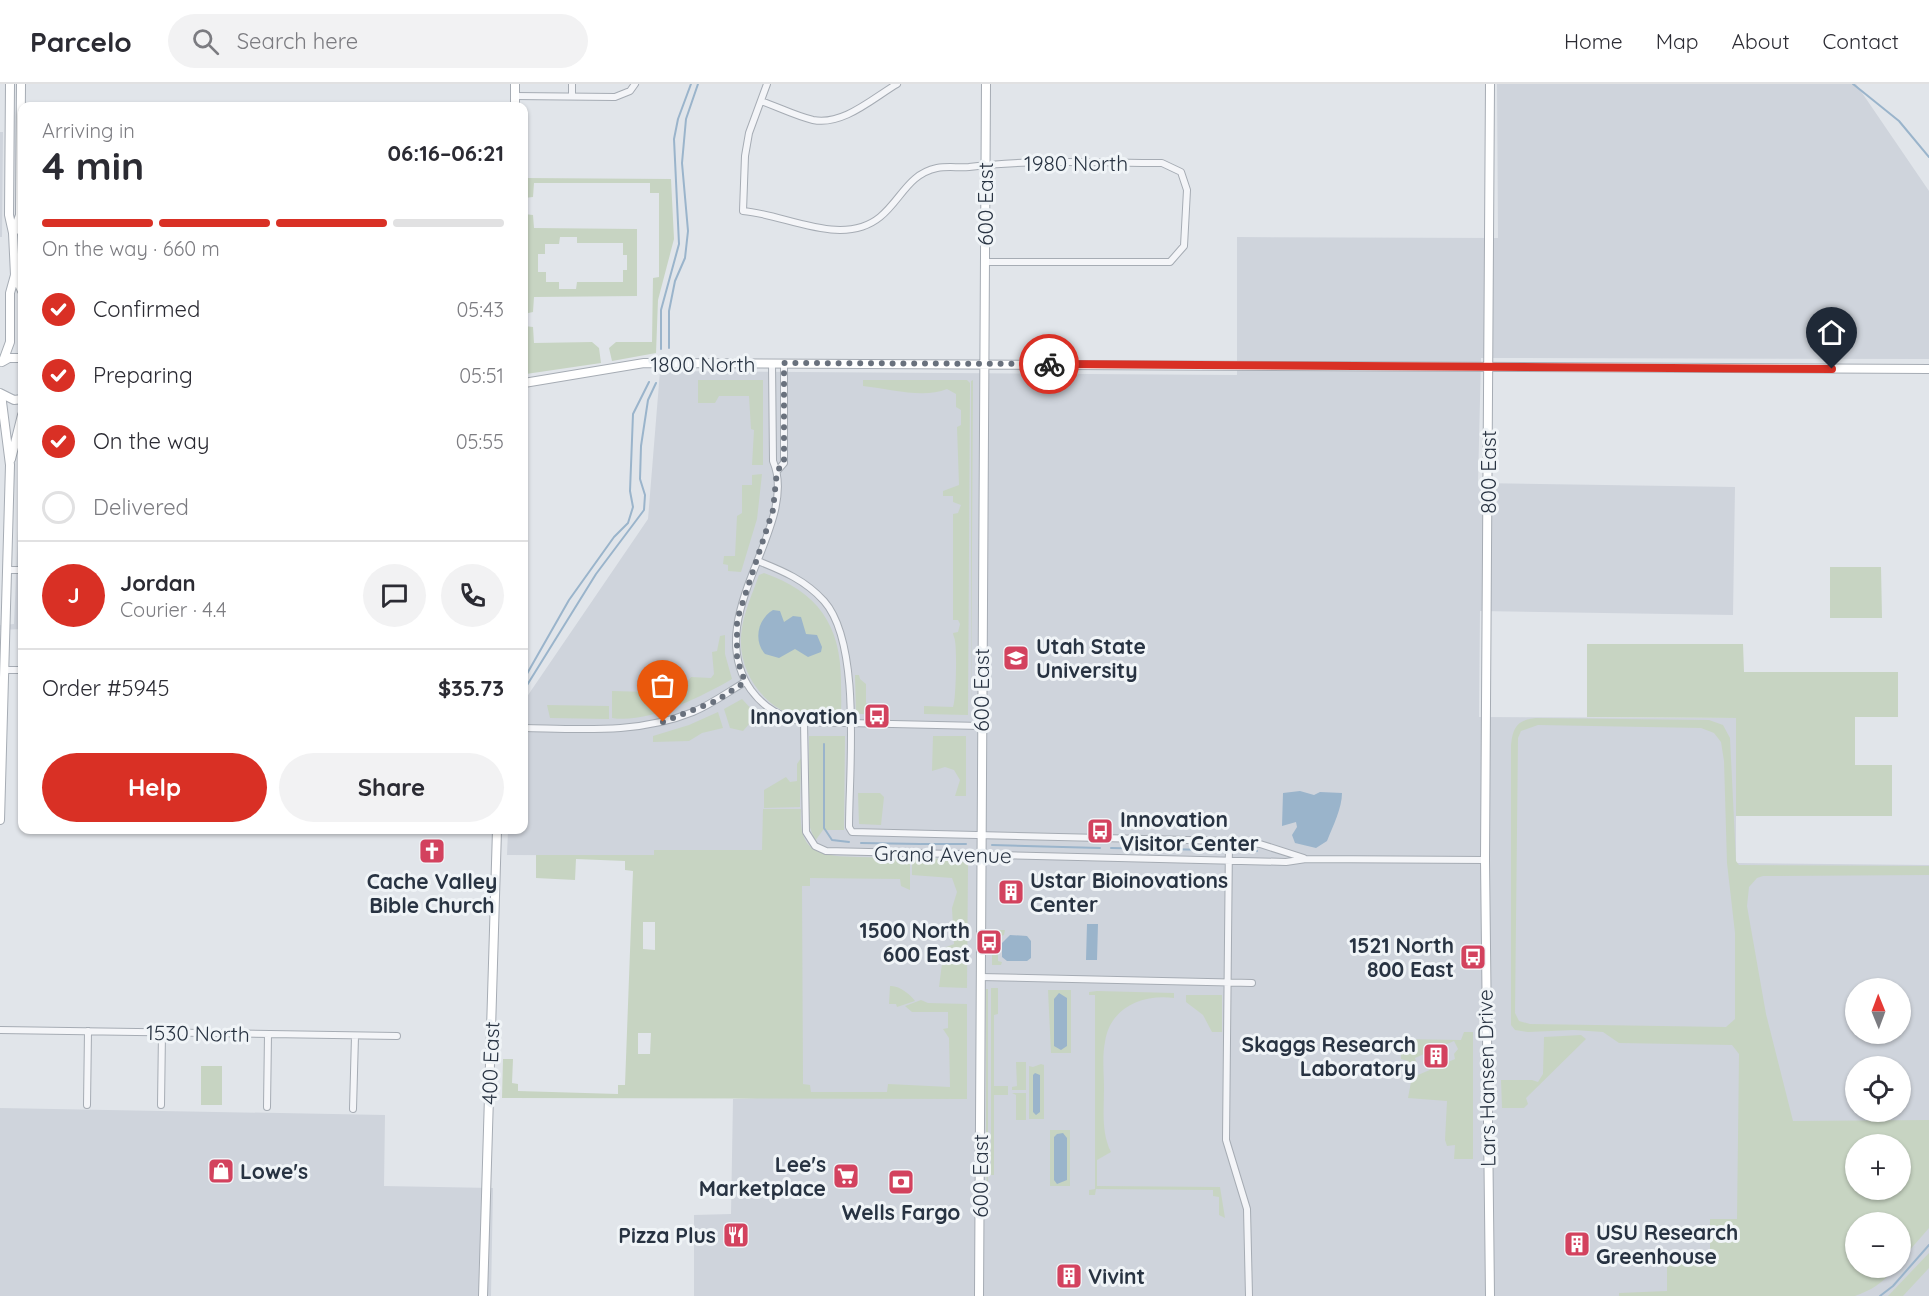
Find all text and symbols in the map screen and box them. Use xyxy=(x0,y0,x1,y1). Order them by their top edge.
search box xyxy=(168,14,588,68)
text: Parcelo xyxy=(30,24,132,59)
icon: search xyxy=(189,25,222,58)
text: Search here xyxy=(237,27,358,55)
text: Home xyxy=(1564,28,1623,54)
text: Map xyxy=(1656,28,1699,54)
text: About xyxy=(1732,28,1790,54)
text: Contact xyxy=(1823,28,1899,54)
text: Arriving in xyxy=(42,118,135,143)
text: 06:16–06:21 xyxy=(387,139,504,167)
text: 4 min xyxy=(42,141,144,190)
street label: 1980 North xyxy=(1024,150,1128,176)
street label: 600 East xyxy=(972,162,998,246)
text: On the way · 660 m xyxy=(42,236,220,261)
icon: check xyxy=(42,293,75,326)
text: Confirmed xyxy=(93,295,200,323)
text: 05:43 xyxy=(456,297,504,322)
pin xyxy=(1806,307,1857,369)
icon: home xyxy=(1815,316,1848,349)
courier xyxy=(1019,334,1079,394)
icon: bike xyxy=(1033,348,1066,381)
street label: 1800 North xyxy=(651,351,755,377)
icon: check xyxy=(42,359,75,392)
text: Preparing xyxy=(93,361,193,389)
text: 05:51 xyxy=(459,363,504,388)
icon: check xyxy=(42,425,75,458)
text: On the way xyxy=(93,427,209,455)
text: 05:55 xyxy=(456,429,504,454)
street label: 800 East xyxy=(1475,430,1501,514)
text: Delivered xyxy=(93,493,189,521)
button: chat xyxy=(363,564,426,627)
button: phone xyxy=(441,564,504,627)
text: Jordan xyxy=(120,569,196,597)
text: J xyxy=(67,581,80,609)
text: Courier · 4.4 xyxy=(120,597,226,622)
place label: Utah State University xyxy=(1036,633,1146,683)
school or university icon: Utah State University xyxy=(1001,643,1031,673)
street label: 600 East xyxy=(968,648,994,732)
pin xyxy=(637,660,688,722)
icon: bag xyxy=(646,669,679,702)
text: Order #5945 xyxy=(42,674,169,702)
text: $35.73 xyxy=(438,674,504,702)
bus stop icon: Innovation xyxy=(862,701,892,731)
place label: Innovation xyxy=(750,703,858,729)
button: Help xyxy=(42,753,267,822)
button: Share xyxy=(279,753,504,822)
place label: Innovation Visitor Center xyxy=(1120,806,1259,856)
bus stop icon: Innovation Visitor Center xyxy=(1085,816,1115,846)
church icon: Cache Valley Bible Church xyxy=(417,836,447,866)
street label: Grand Avenue xyxy=(874,840,1012,868)
place label: Ustar Bioinovations Center xyxy=(1030,867,1228,917)
place label: Cache Valley Bible Church xyxy=(367,868,497,918)
building icon: Ustar Bioinovations Center xyxy=(996,877,1026,907)
place label: 1500 North 600 East xyxy=(860,917,970,967)
bus stop icon: 1500 North 600 East xyxy=(974,927,1004,957)
place label: 1521 North 800 East xyxy=(1349,932,1454,982)
bus stop icon: 1521 North 800 East xyxy=(1458,942,1488,972)
north arrow xyxy=(1845,978,1911,1044)
map controls xyxy=(1845,978,1911,1278)
street label: Lars Hansen Drive xyxy=(1471,989,1501,1167)
street label: 1530 North xyxy=(146,1019,250,1047)
street label: 400 East xyxy=(476,1021,504,1105)
place label: Skaggs Research Laboratory xyxy=(1241,1031,1416,1081)
building icon: Skaggs Research Laboratory xyxy=(1421,1041,1451,1071)
button: locate xyxy=(1845,1056,1911,1122)
street label: 600 East xyxy=(967,1134,993,1218)
button: + xyxy=(1845,1134,1911,1200)
place label: Lee's Marketplace xyxy=(699,1151,826,1201)
shop icon: Lowe's xyxy=(206,1156,236,1186)
place label: Lowe's xyxy=(240,1158,308,1184)
supermarket icon: Lee's Marketplace xyxy=(831,1161,861,1191)
bank icon: Wells Fargo xyxy=(886,1167,916,1197)
place label: Wells Fargo xyxy=(842,1199,960,1225)
button: − xyxy=(1845,1212,1911,1278)
place label: USU Research Greenhouse xyxy=(1596,1219,1738,1269)
restaurant icon: Pizza Plus xyxy=(721,1220,751,1250)
place label: Pizza Plus xyxy=(618,1222,716,1248)
building icon: USU Research Greenhouse xyxy=(1562,1229,1592,1259)
building icon: Vivint xyxy=(1054,1261,1084,1291)
place label: Vivint xyxy=(1088,1263,1145,1289)

